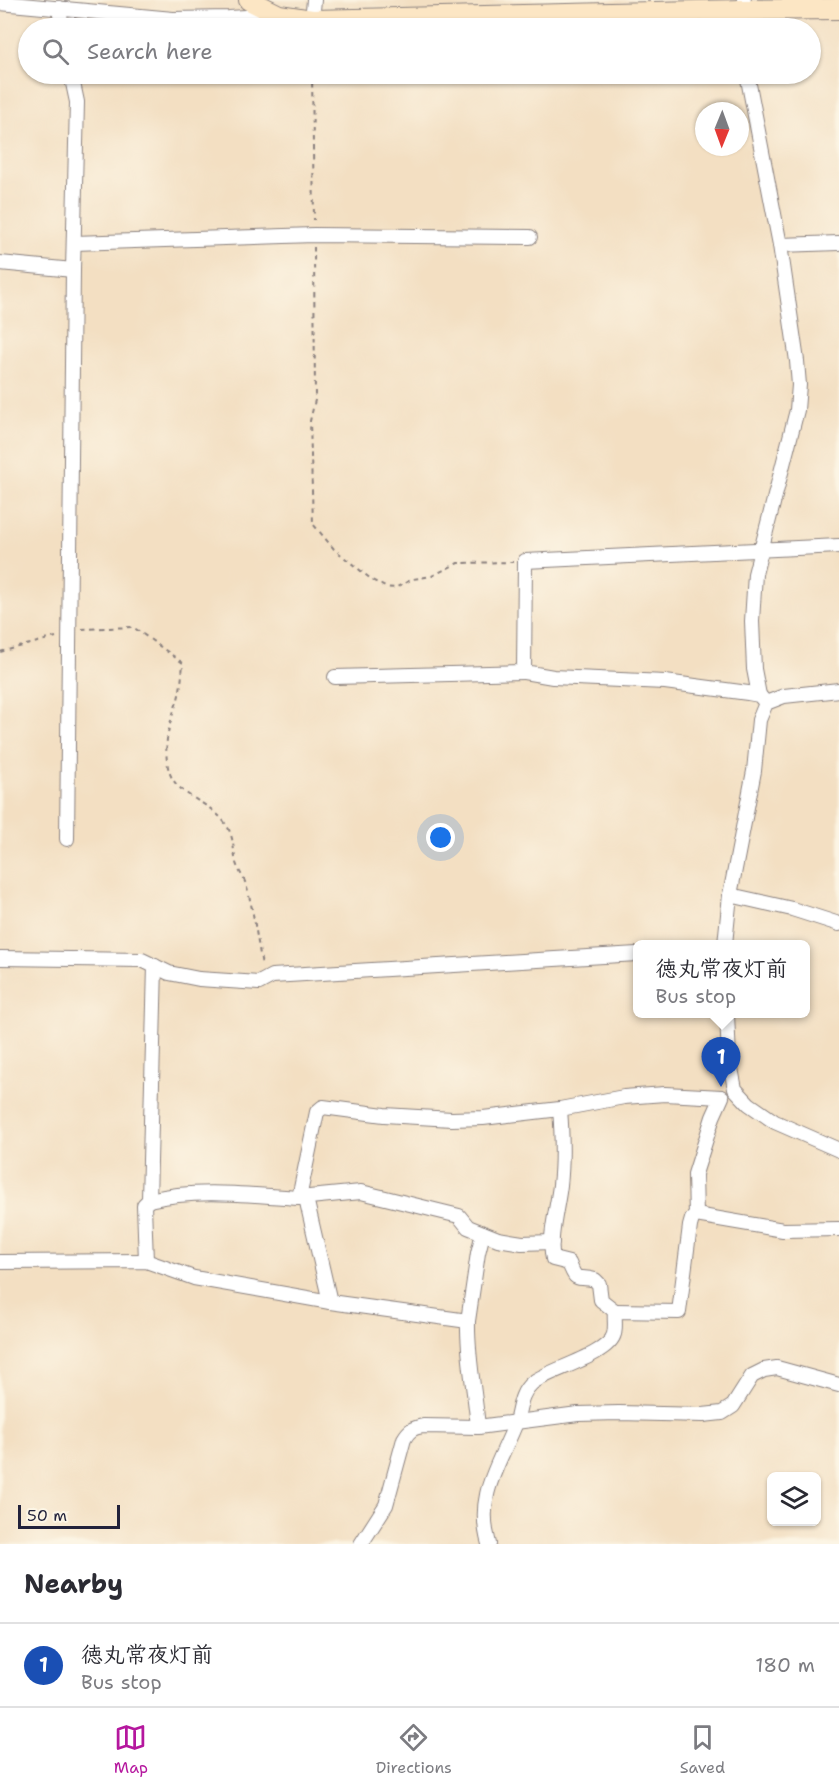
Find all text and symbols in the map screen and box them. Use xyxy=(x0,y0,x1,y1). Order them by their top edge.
search box xyxy=(18,18,821,84)
icon: search xyxy=(39,35,72,68)
text: Search here xyxy=(87,37,213,66)
north arrow xyxy=(695,102,749,156)
your location xyxy=(426,823,455,852)
popup xyxy=(633,940,810,1018)
text: 徳丸常夜灯前 xyxy=(655,954,788,983)
text: Bus stop xyxy=(655,983,736,1009)
pin: 1 xyxy=(702,1038,740,1087)
map controls xyxy=(767,1472,821,1526)
button: layers xyxy=(767,1472,821,1526)
scale bar xyxy=(18,1502,120,1530)
text: 50 m xyxy=(27,1505,67,1526)
text: Nearby xyxy=(24,1566,123,1601)
text: 徳丸常夜灯前 xyxy=(81,1640,213,1669)
text: 1 xyxy=(39,1652,48,1678)
text: 180 m xyxy=(755,1652,815,1678)
text: Bus stop xyxy=(81,1669,162,1695)
tab: Map xyxy=(114,1721,148,1778)
tab: Directions xyxy=(376,1721,452,1778)
tab: Saved xyxy=(680,1721,725,1778)

